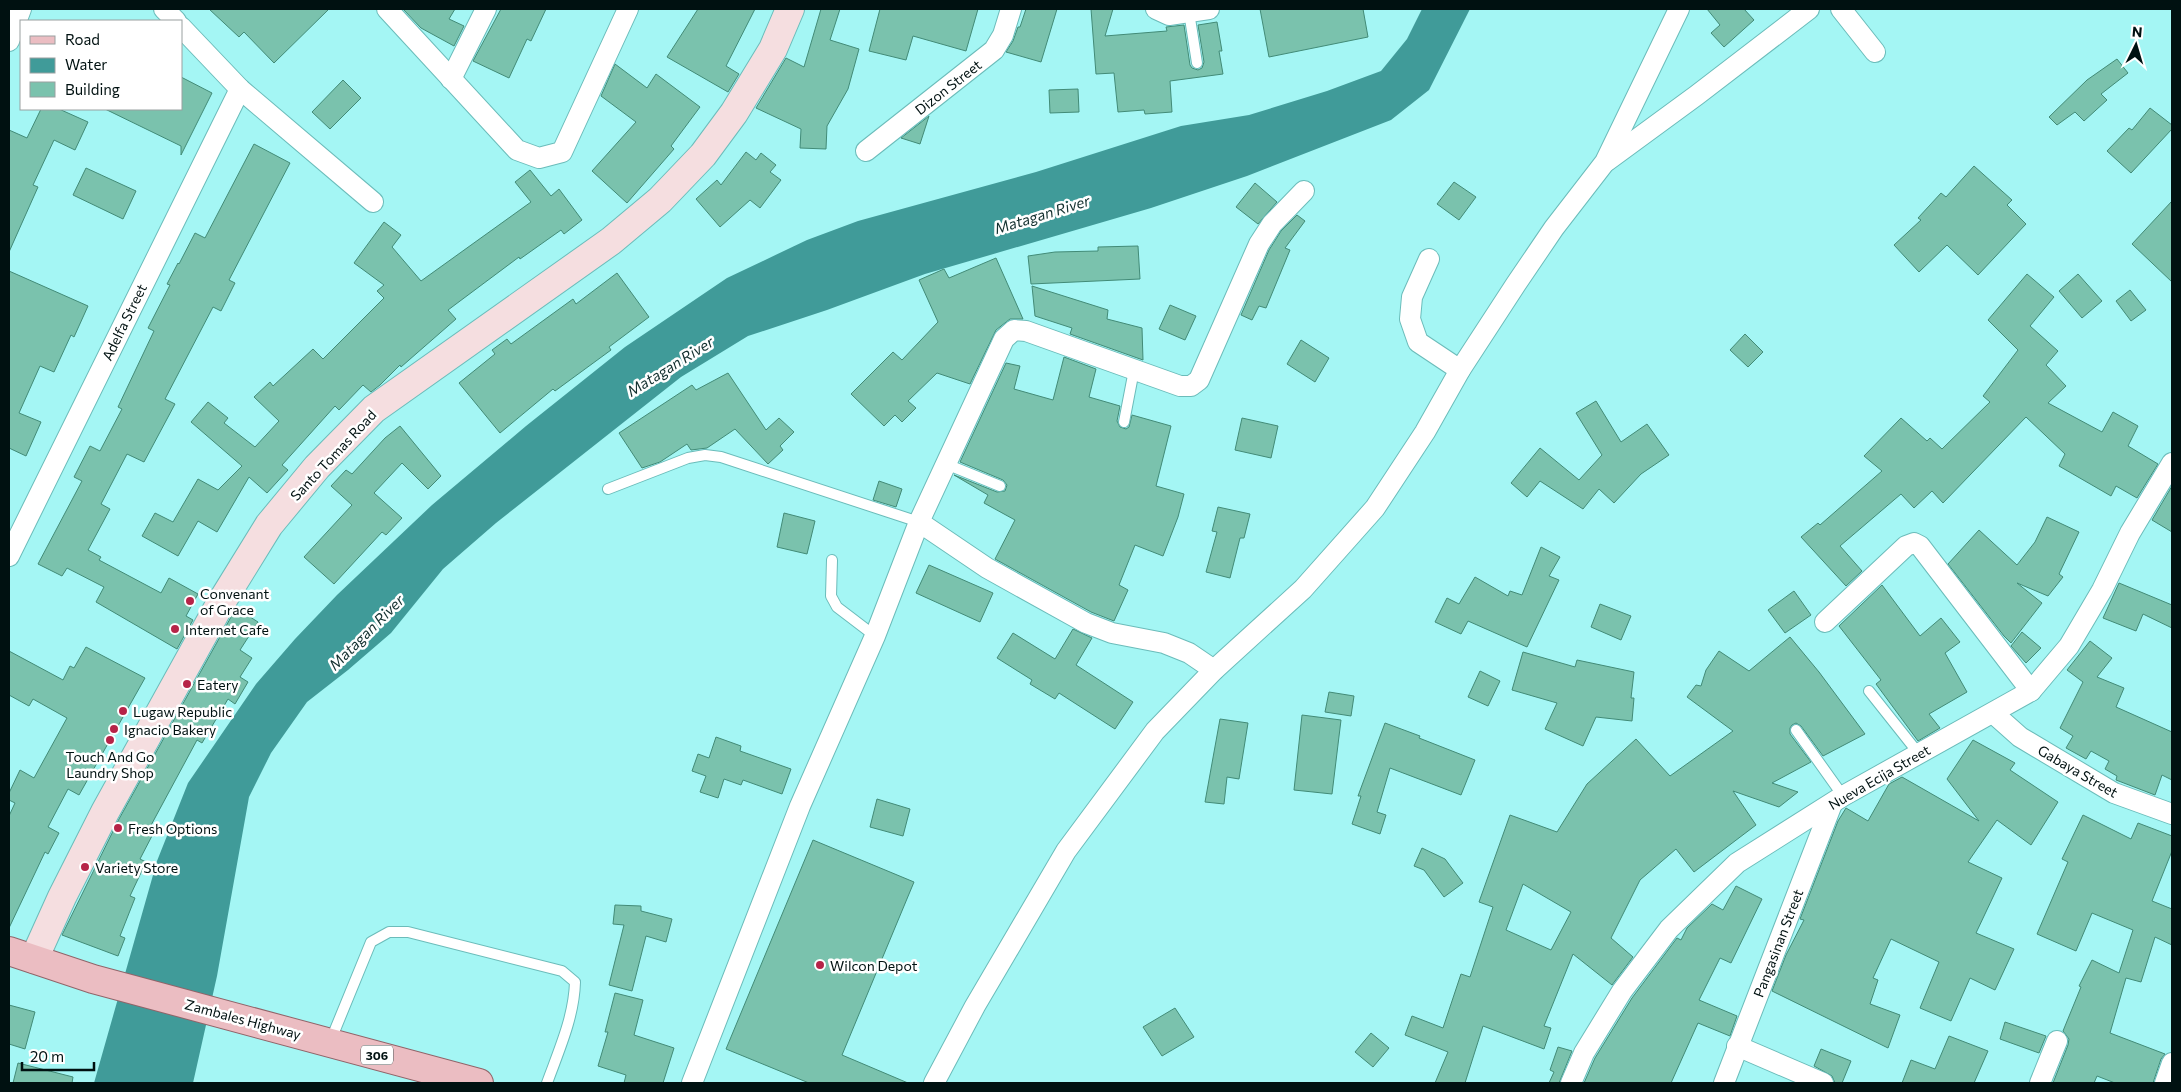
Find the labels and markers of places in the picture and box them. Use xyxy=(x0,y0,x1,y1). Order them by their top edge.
place label: Convenant of Grace xyxy=(200,585,270,618)
marker: Convenant of Grace xyxy=(184,595,196,607)
place label: Internet Cafe xyxy=(185,621,269,638)
marker: Internet Cafe xyxy=(169,623,181,635)
place label: Eatery xyxy=(197,676,239,693)
marker: Eatery xyxy=(181,678,193,690)
place label: Lugaw Republic xyxy=(133,703,232,720)
marker: Lugaw Republic xyxy=(117,705,129,717)
place label: Ignacio Bakery xyxy=(124,721,216,738)
marker: Ignacio Bakery xyxy=(108,723,120,735)
marker: Touch And Go Laundry Shop xyxy=(104,734,116,746)
place label: Touch And Go Laundry Shop xyxy=(66,748,154,781)
place label: Fresh Options xyxy=(128,820,217,837)
marker: Fresh Options xyxy=(112,822,124,834)
place label: Variety Store xyxy=(95,859,178,876)
marker: Variety Store xyxy=(79,861,91,873)
place label: Wilcon Depot xyxy=(830,957,918,974)
marker: Wilcon Depot xyxy=(814,959,826,971)

